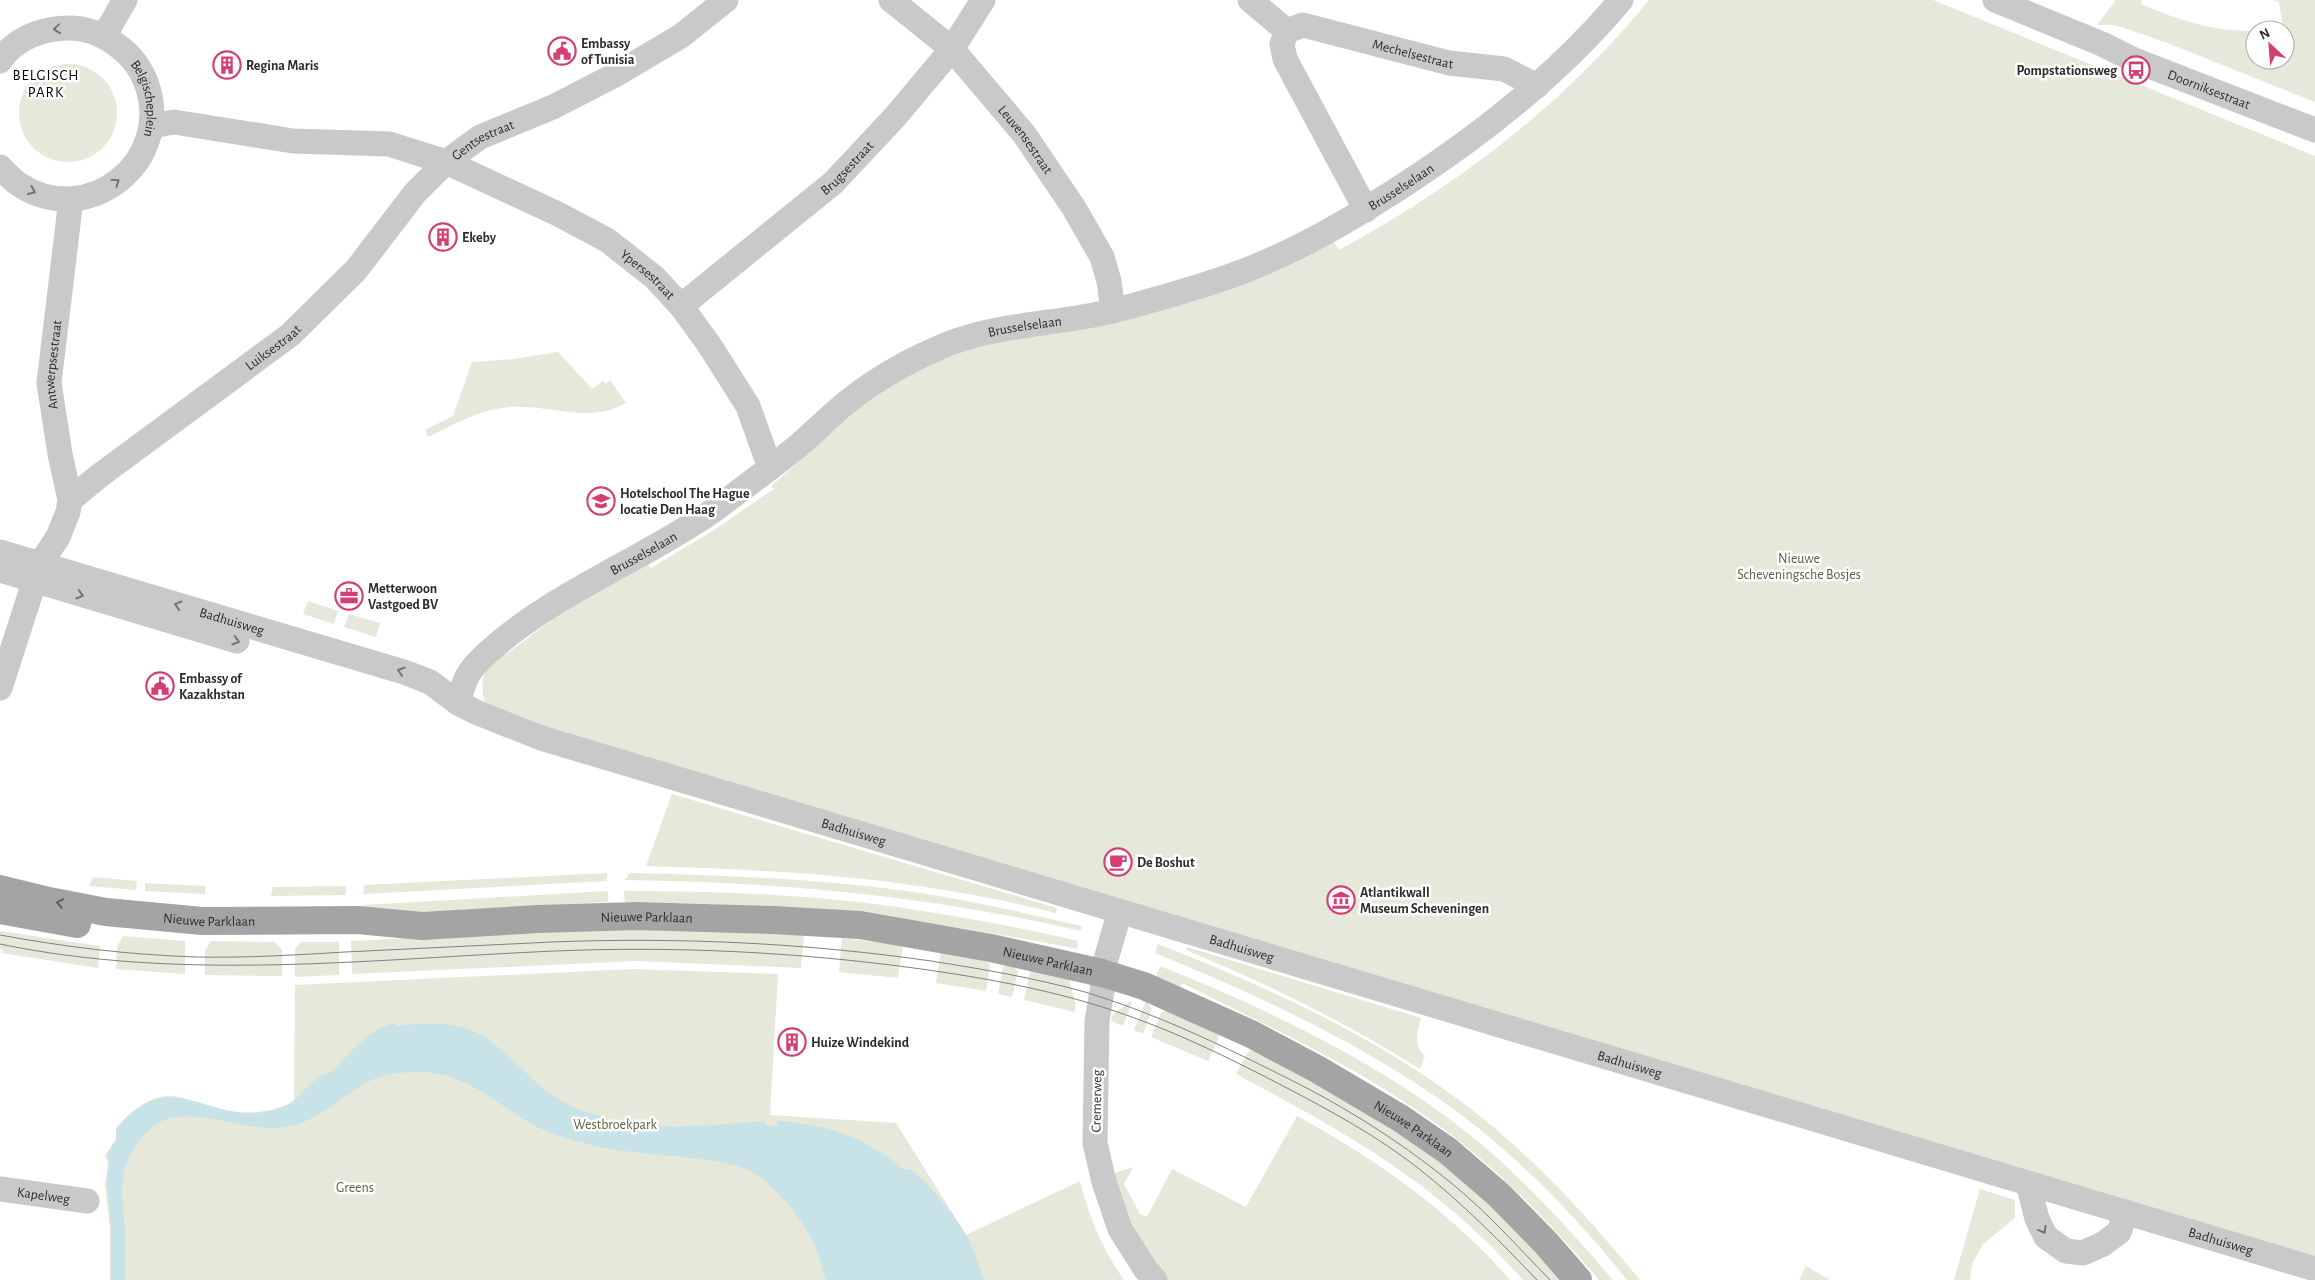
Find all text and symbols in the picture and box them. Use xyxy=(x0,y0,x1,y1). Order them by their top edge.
north arrow xyxy=(2245,20,2295,70)
one-way arrow xyxy=(53,23,61,34)
text: N xyxy=(2257,26,2272,43)
public building icon: Embassy of Tunisia xyxy=(547,36,577,66)
place label: Embassy of Tunisia xyxy=(581,37,635,67)
street label: Mechelsestraat xyxy=(1371,37,1454,71)
building icon: Regina Maris xyxy=(212,50,242,80)
bus stop icon: Pompstationsweg xyxy=(2121,55,2151,85)
street label: Belgischeplein xyxy=(128,58,158,138)
place label: Regina Maris xyxy=(246,59,319,73)
place label: Pompstationsweg xyxy=(2016,64,2118,78)
district label: BELGISCH PARK xyxy=(12,68,80,100)
street label: Doorniksestraat xyxy=(2166,68,2252,112)
street label: Leuvensestraat xyxy=(995,103,1055,177)
street label: Gentsestraat xyxy=(449,118,517,163)
street label: Brugsestraat xyxy=(818,138,877,198)
street label: Brusselselaan xyxy=(1366,161,1437,214)
one-way arrow xyxy=(110,179,119,188)
one-way arrow xyxy=(27,184,36,195)
building icon: Ekeby xyxy=(428,222,458,252)
place label: Ekeby xyxy=(462,231,497,245)
street label: Ypersestraat xyxy=(617,247,678,303)
street label: Brusselselaan xyxy=(987,314,1063,340)
street label: Antwerpsestraat xyxy=(43,319,65,410)
street label: Luiksestraat xyxy=(243,322,304,373)
school or university icon: Hotelschool The Hague locatie Den Haag xyxy=(586,486,616,516)
place label: Hotelschool The Hague locatie Den Haag xyxy=(620,487,750,517)
street label: Brusselselaan xyxy=(608,529,680,578)
park label: Nieuwe Scheveningsche Bosjes xyxy=(1737,552,1861,582)
office icon: Metterwoon Vastgoed BV xyxy=(334,581,364,611)
place label: Metterwoon Vastgoed BV xyxy=(368,582,439,612)
one-way arrow xyxy=(75,590,84,600)
one-way arrow xyxy=(174,601,183,611)
street label: Badhuisweg xyxy=(198,606,266,638)
one-way arrow xyxy=(231,635,240,645)
one-way arrow xyxy=(397,667,406,677)
public building icon: Embassy of Kazakhstan xyxy=(145,671,175,701)
place label: Embassy of Kazakhstan xyxy=(179,672,245,702)
street label: Badhuisweg xyxy=(820,816,888,849)
cafe icon: De Boshut xyxy=(1103,847,1133,877)
place label: De Boshut xyxy=(1137,856,1195,870)
museum icon: Atlantikwall Museum Scheveningen xyxy=(1326,885,1356,915)
place label: Atlantikwall Museum Scheveningen xyxy=(1360,886,1489,916)
one-way arrow xyxy=(56,899,64,909)
street label: Nieuwe Parklaan xyxy=(600,910,693,926)
street label: Nieuwe Parklaan xyxy=(162,911,255,929)
street label: Badhuisweg xyxy=(1208,932,1276,965)
street label: Nieuwe Parklaan xyxy=(1001,945,1094,979)
building icon: Huize Windekind xyxy=(777,1027,807,1057)
place label: Huize Windekind xyxy=(811,1036,910,1050)
street label: Badhuisweg xyxy=(1596,1049,1664,1081)
street label: Cremerweg xyxy=(1089,1069,1105,1132)
street label: Nieuwe Parklaan xyxy=(1371,1098,1456,1160)
park label: Westbroekpark xyxy=(573,1118,657,1132)
park label: Greens xyxy=(336,1181,374,1195)
street label: Kapelweg xyxy=(16,1185,71,1207)
one-way arrow xyxy=(2036,1224,2046,1233)
street label: Badhuisweg xyxy=(2187,1226,2255,1258)

